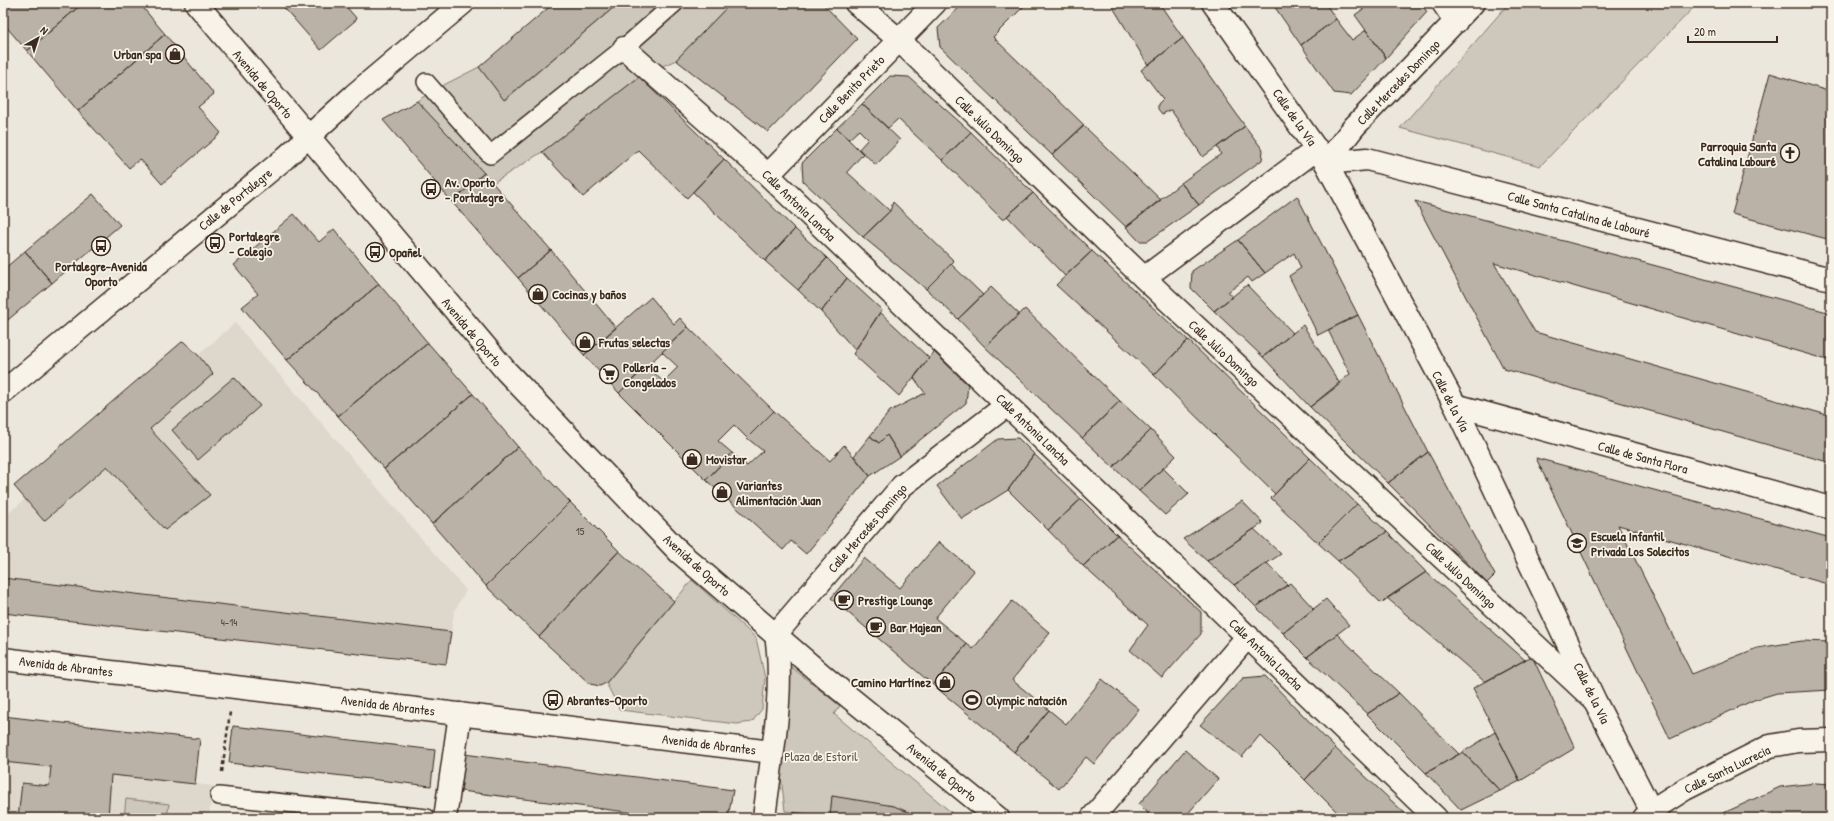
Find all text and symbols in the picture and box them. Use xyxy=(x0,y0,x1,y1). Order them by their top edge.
north arrow xyxy=(18,18,58,58)
scale bar xyxy=(1688,18,1777,44)
text: N xyxy=(38,23,51,38)
text: 20 m xyxy=(1694,23,1716,40)
street label: Calle Mercedes Domingo xyxy=(1352,35,1444,129)
shop icon: Urban spa xyxy=(164,43,186,65)
place label: Urban spa xyxy=(114,45,162,64)
street label: Avenida de Oporto xyxy=(229,46,297,122)
street label: Calle Benito Prieto xyxy=(814,51,888,127)
street label: Calle de la Vía xyxy=(1269,85,1321,149)
street label: Calle Julio Domingo xyxy=(951,91,1029,167)
place label: Parroquia Santa Catalina Labouré xyxy=(1698,137,1777,170)
church icon: Parroquia Santa Catalina Labouré xyxy=(1779,142,1801,164)
street label: Calle de Portalegre xyxy=(194,164,276,234)
street label: Calle Antonia Lancha xyxy=(758,165,840,245)
place label: Av. Oporto - Portalegre xyxy=(445,173,505,207)
bus stop icon: Av. Oporto - Portalegre xyxy=(420,178,442,200)
street label: Calle Santa Catalina de Labouré xyxy=(1506,186,1652,242)
place label: Portalegre - Colegio xyxy=(229,227,280,261)
bus stop icon: Portalegre - Colegio xyxy=(204,232,226,254)
bus stop icon: Portalegre-Avenida Oporto xyxy=(90,235,112,257)
bus stop icon: Opañel xyxy=(364,241,386,263)
place label: Opañel xyxy=(389,243,422,262)
place label: Portalegre-Avenida Oporto xyxy=(55,257,148,291)
shop icon: Cocinas y baños xyxy=(527,283,549,305)
place label: Cocinas y baños xyxy=(552,285,626,304)
street label: Avenida de Oporto xyxy=(438,294,506,370)
street label: Calle Julio Domingo xyxy=(1185,315,1263,391)
shop icon: Frutas selectas xyxy=(574,331,596,353)
place label: Frutas selectas xyxy=(598,333,670,351)
place label: Pollería - Congelados xyxy=(623,358,676,392)
supermarket icon: Pollería - Congelados xyxy=(598,363,620,385)
street label: Calle de la Vía xyxy=(1428,367,1474,435)
street label: Calle Antonia Lancha xyxy=(992,389,1074,469)
street label: Calle de Santa Flora xyxy=(1596,436,1690,478)
shop icon: Movistar xyxy=(681,448,703,470)
place label: Movistar xyxy=(706,450,748,468)
place label: Variantes Alimentación Juan xyxy=(736,476,821,509)
street label: Calle Mercedes Domingo xyxy=(823,480,911,576)
shop icon: Variantes Alimentación Juan xyxy=(711,481,733,503)
house number: 15 xyxy=(576,524,585,538)
place label: Escuela Infantil Privada Los Solecitos xyxy=(1591,527,1689,560)
street label: Avenida de Oporto xyxy=(660,530,734,600)
school or university icon: Escuela Infantil Privada Los Solecitos xyxy=(1566,532,1588,554)
street label: Calle Julio Domingo xyxy=(1422,537,1500,613)
cafe icon: Prestige Lounge xyxy=(833,589,855,611)
place label: Prestige Lounge xyxy=(858,591,934,610)
street label: Calle Antonia Lancha xyxy=(1225,614,1307,694)
house number: 4-14 xyxy=(221,615,237,629)
cafe icon: Bar Majean xyxy=(865,616,887,638)
place label: Bar Majean xyxy=(890,618,942,636)
street label: Avenida de Abrantes xyxy=(18,651,114,681)
street label: Calle de la Vía xyxy=(1569,659,1615,727)
shop icon: Camino Martínez xyxy=(934,671,956,693)
place label: Camino Martínez xyxy=(851,673,931,691)
bus stop icon: Abrantes-Oporto xyxy=(542,689,564,711)
sports icon: Olympic natación xyxy=(961,689,983,711)
street label: Avenida de Abrantes xyxy=(340,690,436,720)
place label: Abrantes-Oporto xyxy=(567,691,648,710)
place label: Olympic natación xyxy=(986,691,1067,710)
street label: Avenida de Abrantes xyxy=(661,729,757,759)
street label: Avenida de Oporto xyxy=(903,738,981,806)
street label: Calle Santa Lucrecia xyxy=(1681,740,1773,798)
park label: Plaza de Estoril xyxy=(784,747,858,765)

